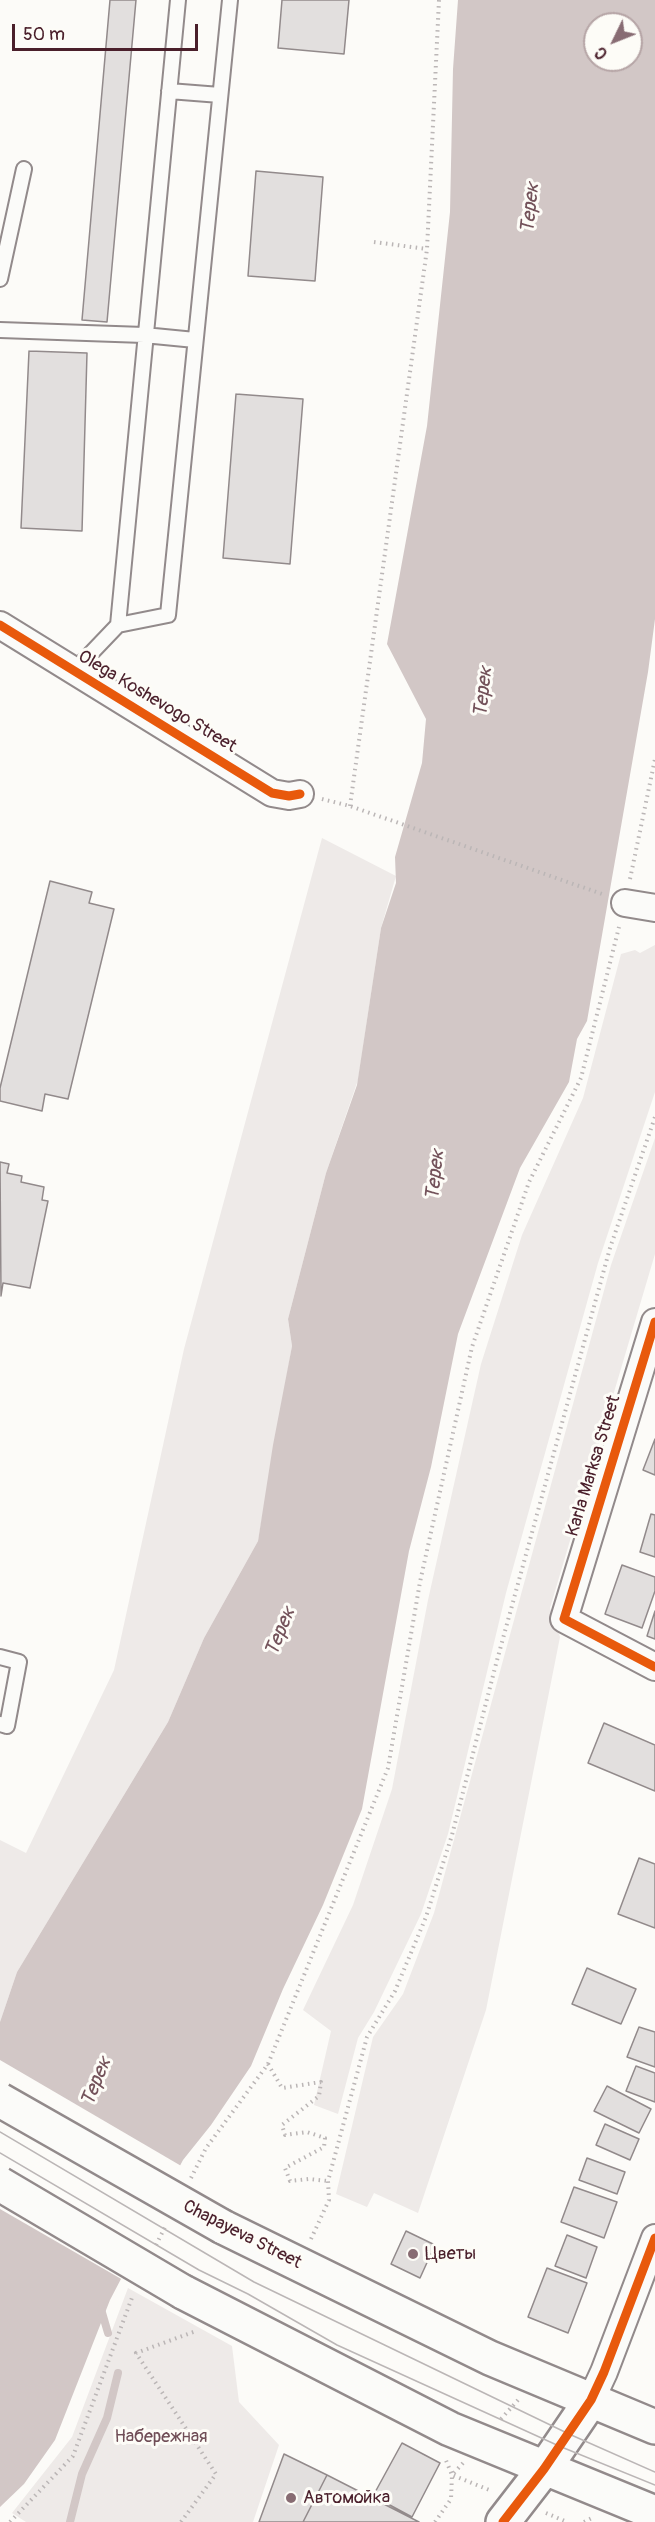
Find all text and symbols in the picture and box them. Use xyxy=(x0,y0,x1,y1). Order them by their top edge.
scale bar xyxy=(15,12,201,50)
north arrow xyxy=(583,12,643,72)
text: 50 m xyxy=(23,23,65,46)
text: С xyxy=(591,42,612,63)
water label: Терек xyxy=(516,182,546,234)
street label: Olega Koshevogo Street xyxy=(74,646,240,758)
water label: Терек xyxy=(469,666,499,718)
water label: Терек xyxy=(421,1149,451,1201)
street label: Karla Marksa Street xyxy=(562,1393,626,1539)
water label: Терек xyxy=(260,1604,302,1660)
water label: Терек xyxy=(76,2054,118,2110)
street label: Chapayeva Street xyxy=(179,2196,305,2274)
place label: Цветы xyxy=(425,2243,476,2265)
marker: Цветы xyxy=(406,2247,420,2261)
park label: Набережная xyxy=(114,2426,208,2448)
place label: Автомойка xyxy=(303,2487,390,2509)
marker: Автомойка xyxy=(284,2491,298,2505)

